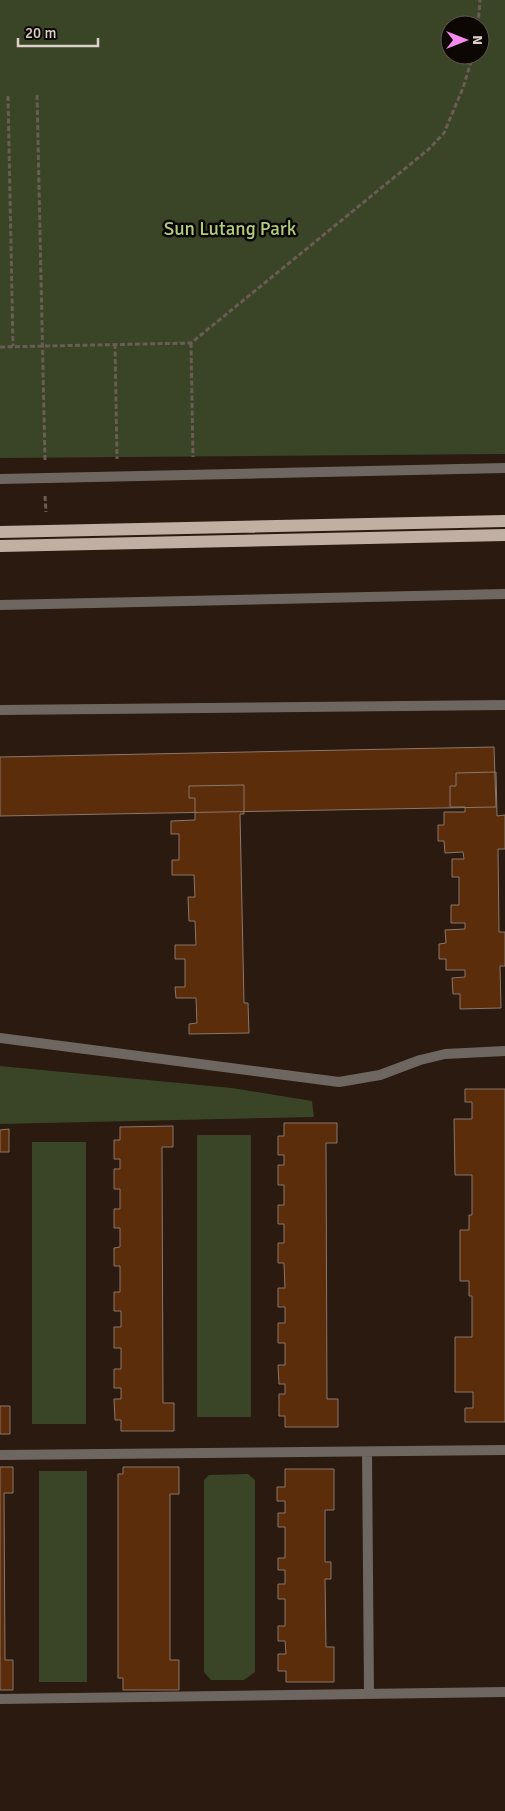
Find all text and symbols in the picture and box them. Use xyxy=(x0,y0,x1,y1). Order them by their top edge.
scale bar xyxy=(18,15,98,47)
north arrow xyxy=(440,15,490,65)
text: 20 m xyxy=(25,24,56,42)
text: N xyxy=(469,35,486,45)
park label: Sun Lutang Park xyxy=(164,217,297,241)

